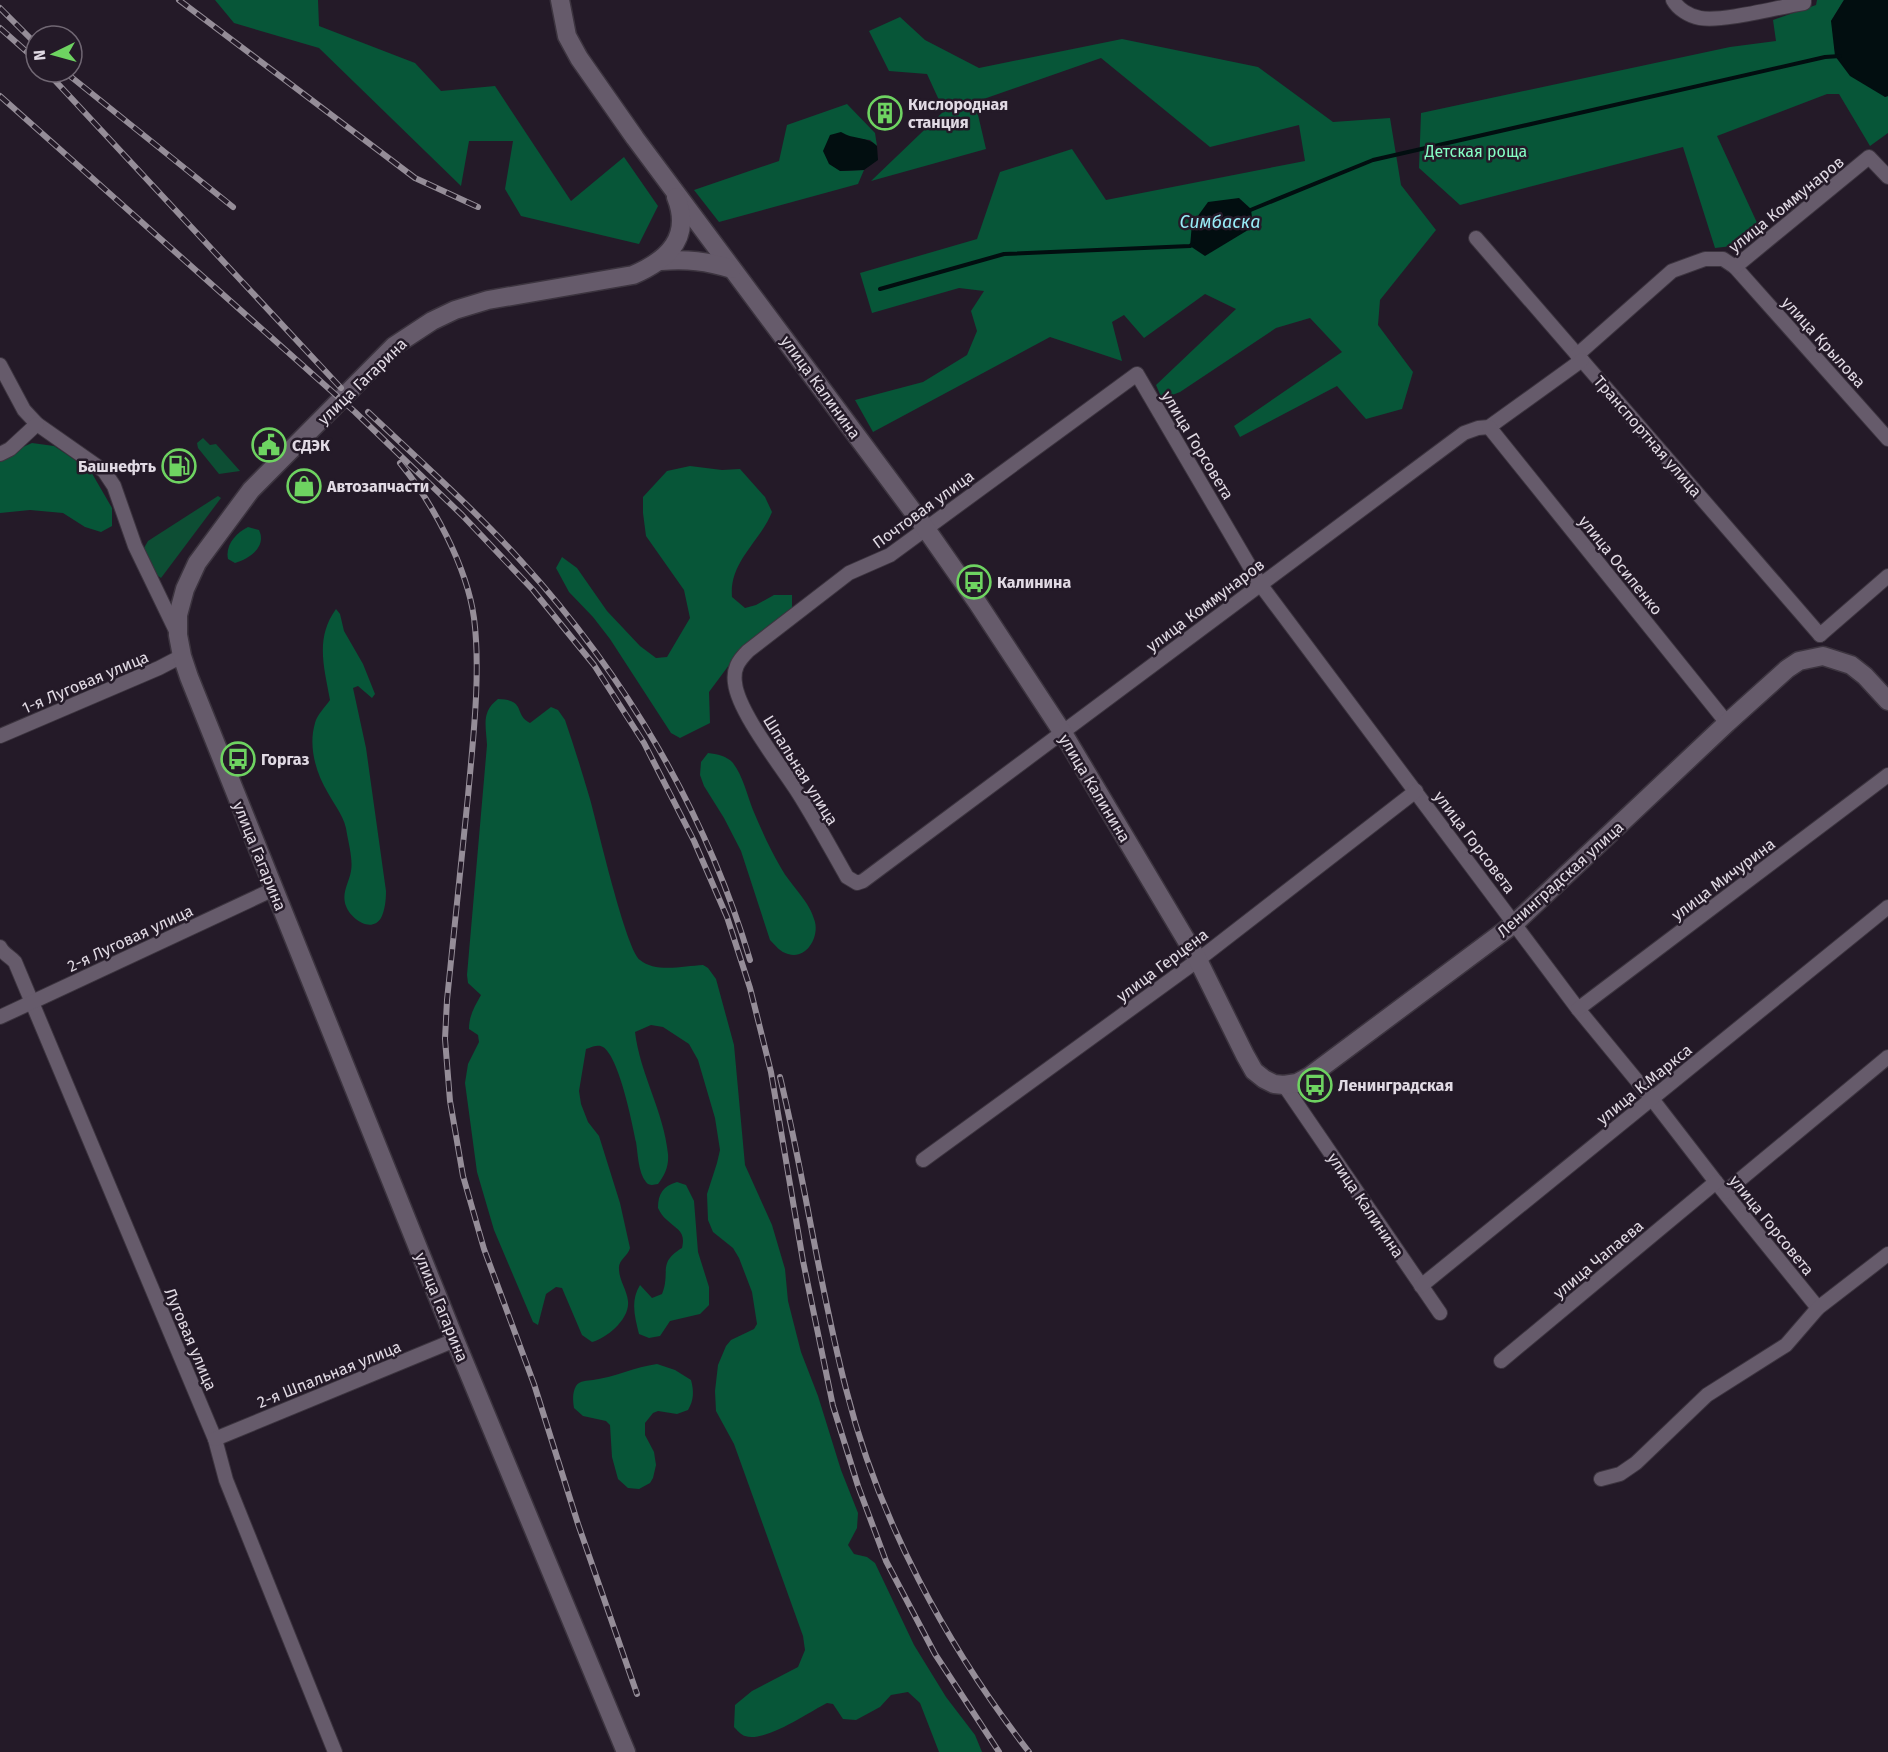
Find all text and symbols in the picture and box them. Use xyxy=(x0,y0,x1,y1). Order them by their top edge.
north arrow xyxy=(24,24,84,84)
text: N xyxy=(30,49,49,61)
building icon: Кислородная станция xyxy=(867,95,903,131)
place label: Кислородная станция xyxy=(908,95,1008,132)
park label: Детская роща xyxy=(1424,142,1527,161)
street label: улица Коммунаров xyxy=(1725,152,1848,257)
water label: Симбаска xyxy=(1180,211,1260,233)
street label: улица Крылова xyxy=(1778,293,1869,392)
street label: улица Калинина xyxy=(777,332,864,443)
street label: улица Гагарина xyxy=(314,334,411,429)
street label: Транспортная улица xyxy=(1590,372,1705,501)
street label: улица Горсовета xyxy=(1158,387,1238,503)
public building icon: СДЭК xyxy=(251,427,287,463)
place label: СДЭК xyxy=(292,436,331,455)
fuel station icon: Башнефть xyxy=(161,448,197,484)
place label: Башнефть xyxy=(78,457,157,476)
street label: Почтовая улица xyxy=(869,466,978,552)
shop icon: Автозапчасти xyxy=(286,468,322,504)
place label: Автозапчасти xyxy=(326,477,429,496)
street label: улица Осипенко xyxy=(1575,512,1666,619)
street label: улица Коммунаров xyxy=(1143,555,1268,656)
bus stop icon: Калинина xyxy=(956,564,992,600)
place label: Калинина xyxy=(997,573,1071,592)
street label: 1-я Луговая улица xyxy=(19,647,151,718)
street label: Шпальная улица xyxy=(759,712,842,829)
street label: улица Калинина xyxy=(1055,731,1134,846)
bus stop icon: Горгаз xyxy=(220,741,256,777)
place label: Горгаз xyxy=(261,750,310,769)
street label: улица Горсовета xyxy=(1430,787,1519,897)
street label: улица Гагарина xyxy=(229,799,290,914)
street label: Ленинградская улица xyxy=(1493,818,1628,941)
street label: улица Мичурина xyxy=(1668,834,1779,925)
street label: 2-я Луговая улица xyxy=(64,901,196,976)
street label: улица Герцена xyxy=(1113,925,1212,1006)
street label: улица К.Маркса xyxy=(1593,1040,1696,1129)
bus stop icon: Ленинградская xyxy=(1297,1067,1333,1103)
place label: Ленинградская xyxy=(1338,1076,1453,1095)
street label: улица Калинина xyxy=(1323,1149,1408,1262)
street label: улица Горсовета xyxy=(1725,1171,1818,1279)
street label: улица Чапаева xyxy=(1549,1216,1647,1303)
street label: улица Гагарина xyxy=(411,1250,472,1365)
street label: Луговая улица xyxy=(160,1285,221,1393)
street label: 2-я Шпальная улица xyxy=(254,1337,404,1412)

